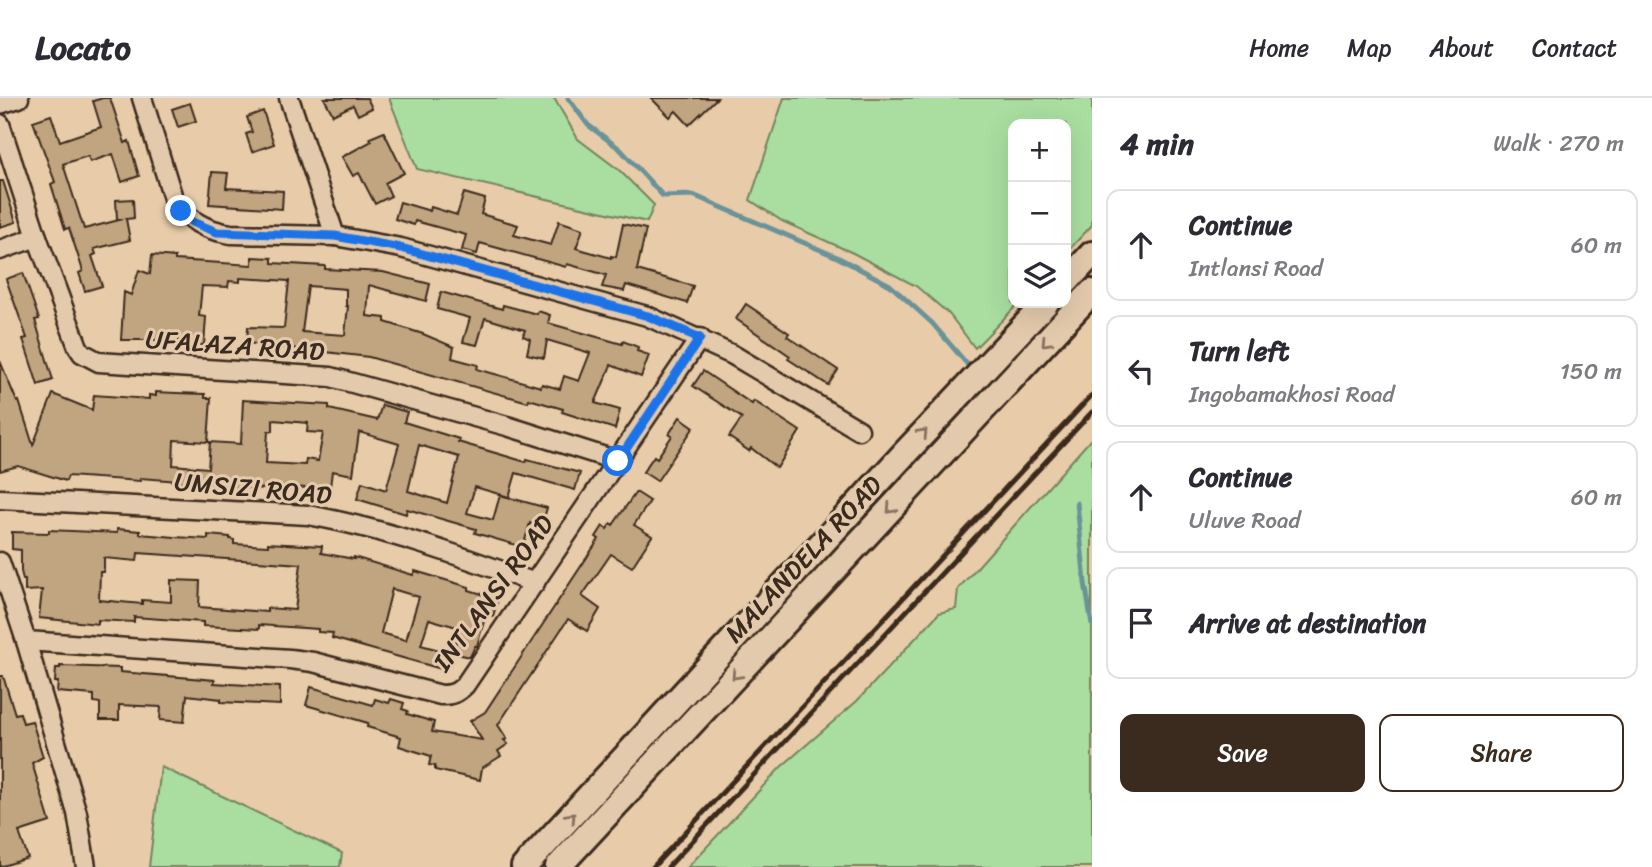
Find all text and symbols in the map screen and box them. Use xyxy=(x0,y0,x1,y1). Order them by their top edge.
text: Locato xyxy=(35,19,131,77)
text: Home xyxy=(1249,27,1309,69)
text: Map xyxy=(1347,27,1391,69)
text: About xyxy=(1429,27,1494,69)
text: Contact xyxy=(1532,27,1617,69)
text: 4 min xyxy=(1120,117,1194,171)
map controls xyxy=(1008,119,1071,308)
button: + xyxy=(1008,119,1071,182)
text: Walk · 270 m xyxy=(1493,123,1624,164)
button: − xyxy=(1008,182,1071,245)
route end xyxy=(165,195,196,226)
text: Continue xyxy=(1189,202,1292,248)
text: 60 m xyxy=(1571,225,1622,266)
icon: ahead xyxy=(1122,226,1160,264)
button: layers xyxy=(1008,245,1071,308)
text: Intlansi Road xyxy=(1189,248,1323,289)
street label: UFALAZA ROAD xyxy=(144,316,326,374)
text: Turn left xyxy=(1189,328,1289,374)
one-way arrow xyxy=(1041,334,1054,347)
text: 150 m xyxy=(1560,351,1622,392)
icon: left xyxy=(1122,352,1160,390)
text: Ingobamakhosi Road xyxy=(1189,374,1395,415)
one-way arrow xyxy=(915,428,928,441)
route start xyxy=(602,445,633,476)
text: Continue xyxy=(1189,454,1292,500)
street label: UMSIZI ROAD xyxy=(172,458,334,518)
street label: MALANDELA ROAD xyxy=(713,464,894,654)
text: 60 m xyxy=(1571,477,1622,518)
icon: ahead xyxy=(1122,478,1160,516)
one-way arrow xyxy=(886,500,899,513)
text: Uluve Road xyxy=(1189,500,1301,541)
street label: INTLANSI ROAD xyxy=(419,504,566,682)
text: Arrive at destination xyxy=(1189,600,1426,646)
icon: arrive xyxy=(1122,604,1160,642)
one-way arrow xyxy=(732,667,744,680)
button: Save xyxy=(1120,714,1365,792)
button: Share xyxy=(1379,714,1624,792)
one-way arrow xyxy=(562,812,575,825)

